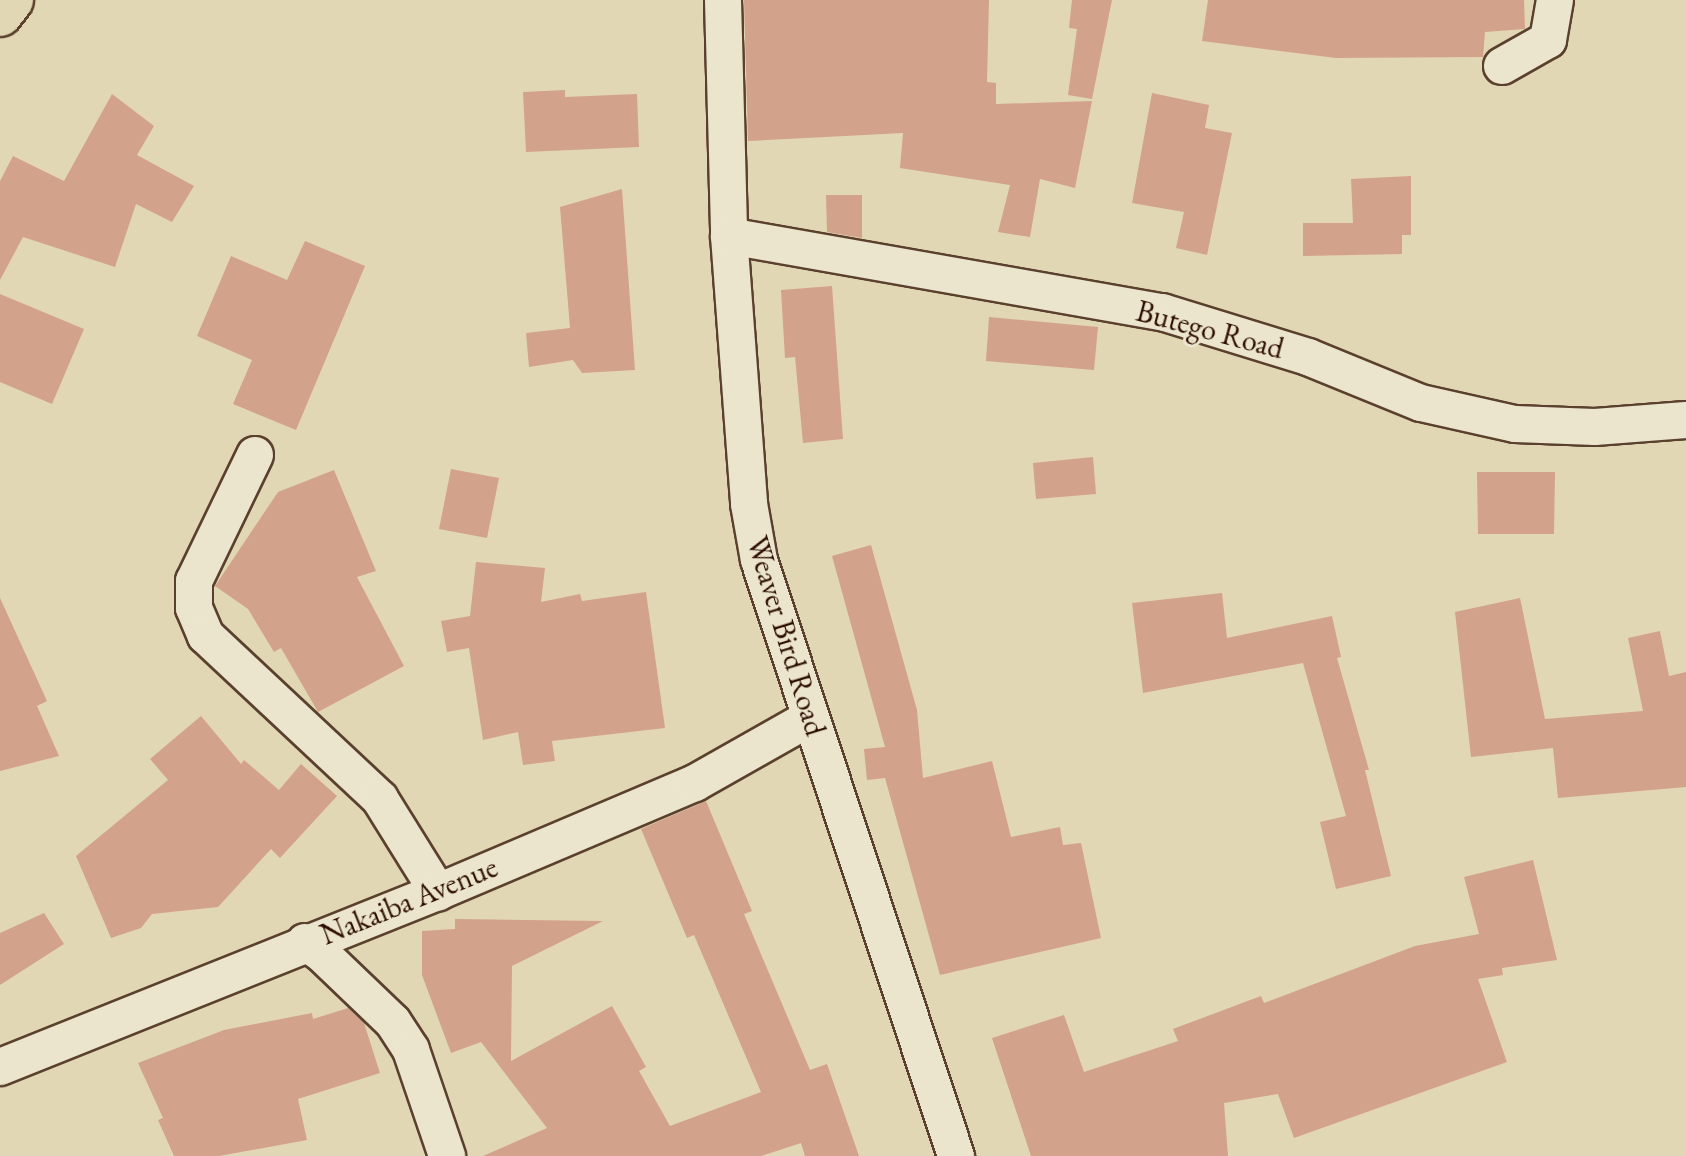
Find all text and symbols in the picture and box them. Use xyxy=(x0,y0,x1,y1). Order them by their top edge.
street label: Butego Road xyxy=(1132,293,1288,367)
street label: Weaver Bird Road xyxy=(739,532,833,740)
street label: Nakaiba Avenue xyxy=(315,849,503,953)

